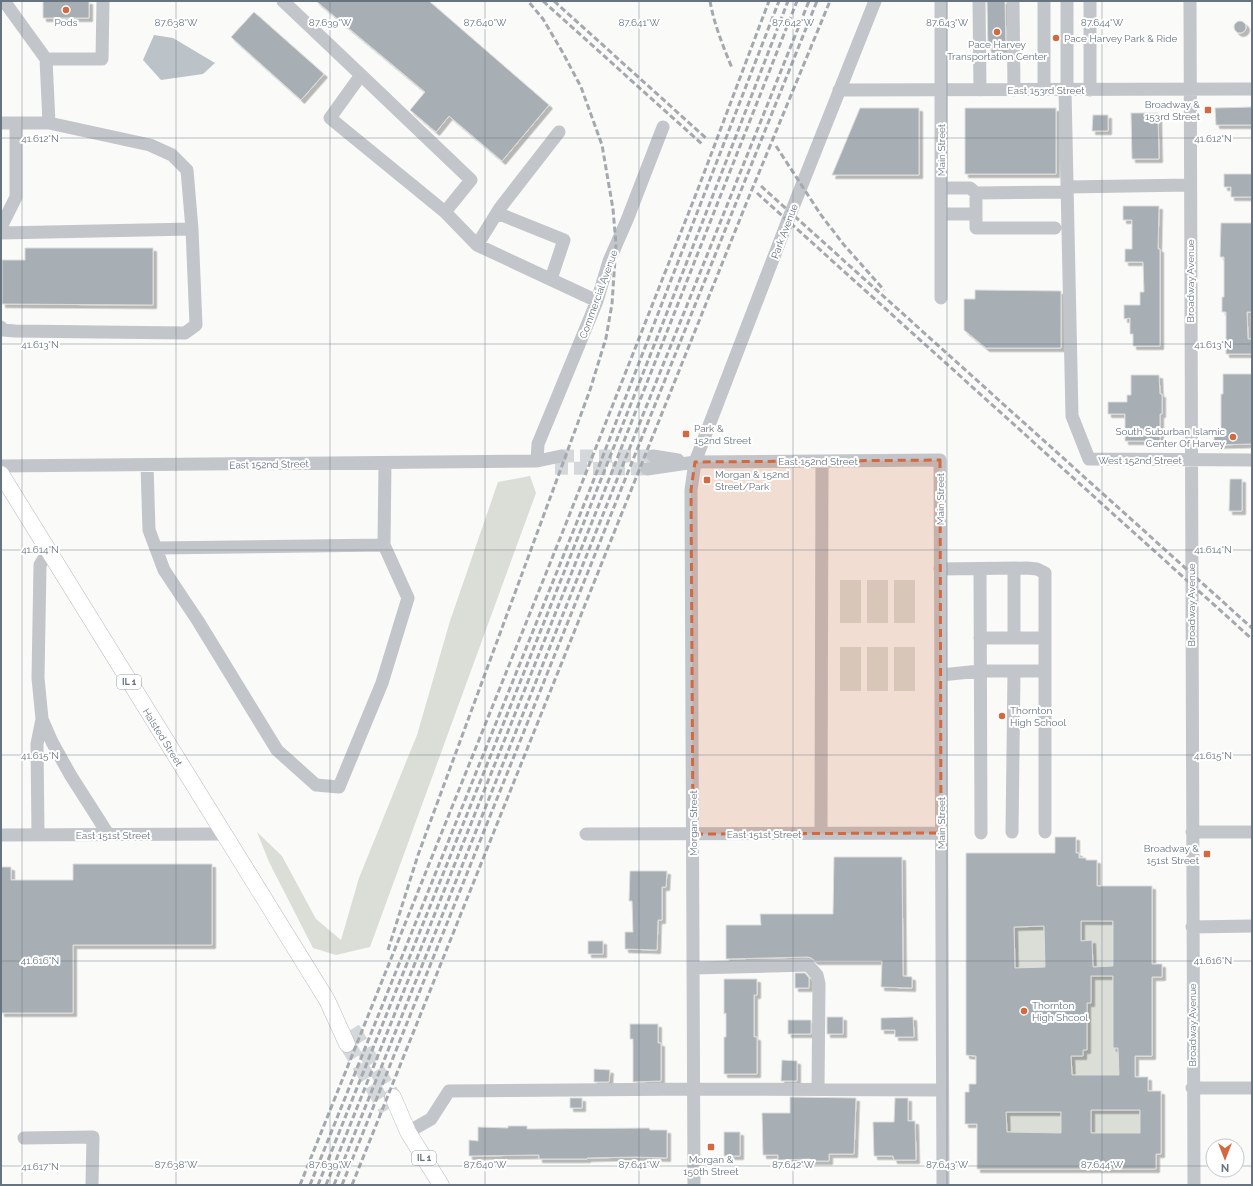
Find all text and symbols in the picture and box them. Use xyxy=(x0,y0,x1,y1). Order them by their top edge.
marker: Pods xyxy=(61,5,71,15)
place label: Pods xyxy=(54,17,78,28)
text: 87.638°W xyxy=(155,17,198,28)
text: 87.639°W xyxy=(309,17,352,28)
text: 87.640°W xyxy=(463,17,507,28)
text: 87.641°W xyxy=(618,17,660,28)
text: 87.642°W xyxy=(772,17,815,28)
text: 87.643°W xyxy=(926,17,969,28)
text: 87.644°W xyxy=(1081,17,1124,28)
marker: Pace Harvey Transportation Center xyxy=(992,27,1002,37)
marker: Pace Harvey Park & Ride xyxy=(1051,33,1061,43)
place label: Pace Harvey Park & Ride xyxy=(1064,33,1177,44)
place label: Pace Harvey Transportation Center xyxy=(947,39,1048,62)
street label: East 153rd Street xyxy=(1007,85,1085,96)
place label: Broadway & 153rd Street xyxy=(1145,99,1201,122)
marker: Broadway & 153rd Street xyxy=(1203,105,1213,115)
street label: Main Street xyxy=(936,123,947,176)
text: 41.612°N xyxy=(21,133,59,144)
text: 41.612°N xyxy=(1194,133,1232,144)
street label: Park Avenue xyxy=(769,202,800,260)
street label: Broadway Avenue xyxy=(1185,239,1196,323)
street label: Commercial Avenue xyxy=(577,248,620,340)
text: 41.613°N xyxy=(21,339,59,350)
text: 41.613°N xyxy=(1194,339,1232,350)
place label: Park & 152nd Street xyxy=(694,423,752,446)
place label: South Suburban Islamic Center Of Harvey xyxy=(1115,426,1226,449)
marker: Park & 152nd Street xyxy=(681,429,691,439)
marker: South Suburban Islamic Center Of Harvey xyxy=(1228,432,1238,442)
street label: West 152nd Street xyxy=(1098,455,1182,466)
street label: East 152nd Street xyxy=(778,456,858,467)
street label: East 152nd Street xyxy=(229,458,309,471)
place label: Morgan & 152nd Street/Park xyxy=(715,469,789,492)
street label: Main Street xyxy=(935,472,946,525)
marker: Morgan & 152nd Street/Park xyxy=(702,475,712,485)
text: 41.614°N xyxy=(21,544,59,555)
text: 41.614°N xyxy=(1194,544,1232,555)
street label: Broadway Avenue xyxy=(1186,563,1197,647)
road number: IL 1 xyxy=(117,675,141,689)
place label: Thornton High School xyxy=(1010,705,1066,728)
street label: Halsted Street xyxy=(140,706,185,769)
marker: Thornton High School xyxy=(997,711,1007,721)
text: 41.615°N xyxy=(21,750,59,761)
text: 41.615°N xyxy=(1194,750,1232,761)
street label: Morgan Street xyxy=(688,789,699,856)
street label: Main Street xyxy=(936,796,947,849)
street label: East 151st Street xyxy=(727,829,802,840)
street label: East 151st Street xyxy=(76,830,151,841)
place label: Broadway & 151st Street xyxy=(1144,843,1200,866)
marker: Broadway & 151st Street xyxy=(1202,849,1212,859)
text: 41.616°N xyxy=(21,955,59,966)
text: 41.616°N xyxy=(1194,955,1232,966)
street label: Broadway Avenue xyxy=(1187,983,1198,1067)
place label: Thornton High Shcool xyxy=(1032,1000,1088,1023)
marker: Thornton High Shcool xyxy=(1019,1006,1029,1016)
north arrow xyxy=(1205,1138,1245,1178)
marker: Morgan & 150th Street xyxy=(706,1142,716,1152)
road number: IL 1 xyxy=(412,1151,436,1165)
place label: Morgan & 150th Street xyxy=(683,1154,739,1177)
text: 87.638°W xyxy=(155,1159,198,1170)
text: 87.639°W xyxy=(309,1159,352,1170)
text: 87.640°W xyxy=(463,1159,507,1170)
text: 87.641°W xyxy=(618,1159,660,1170)
text: 87.642°W xyxy=(772,1159,815,1170)
text: 87.643°W xyxy=(926,1159,969,1170)
text: 87.644°W xyxy=(1081,1159,1124,1170)
text: 41.617°N xyxy=(21,1161,59,1172)
text: N xyxy=(1221,1161,1229,1174)

